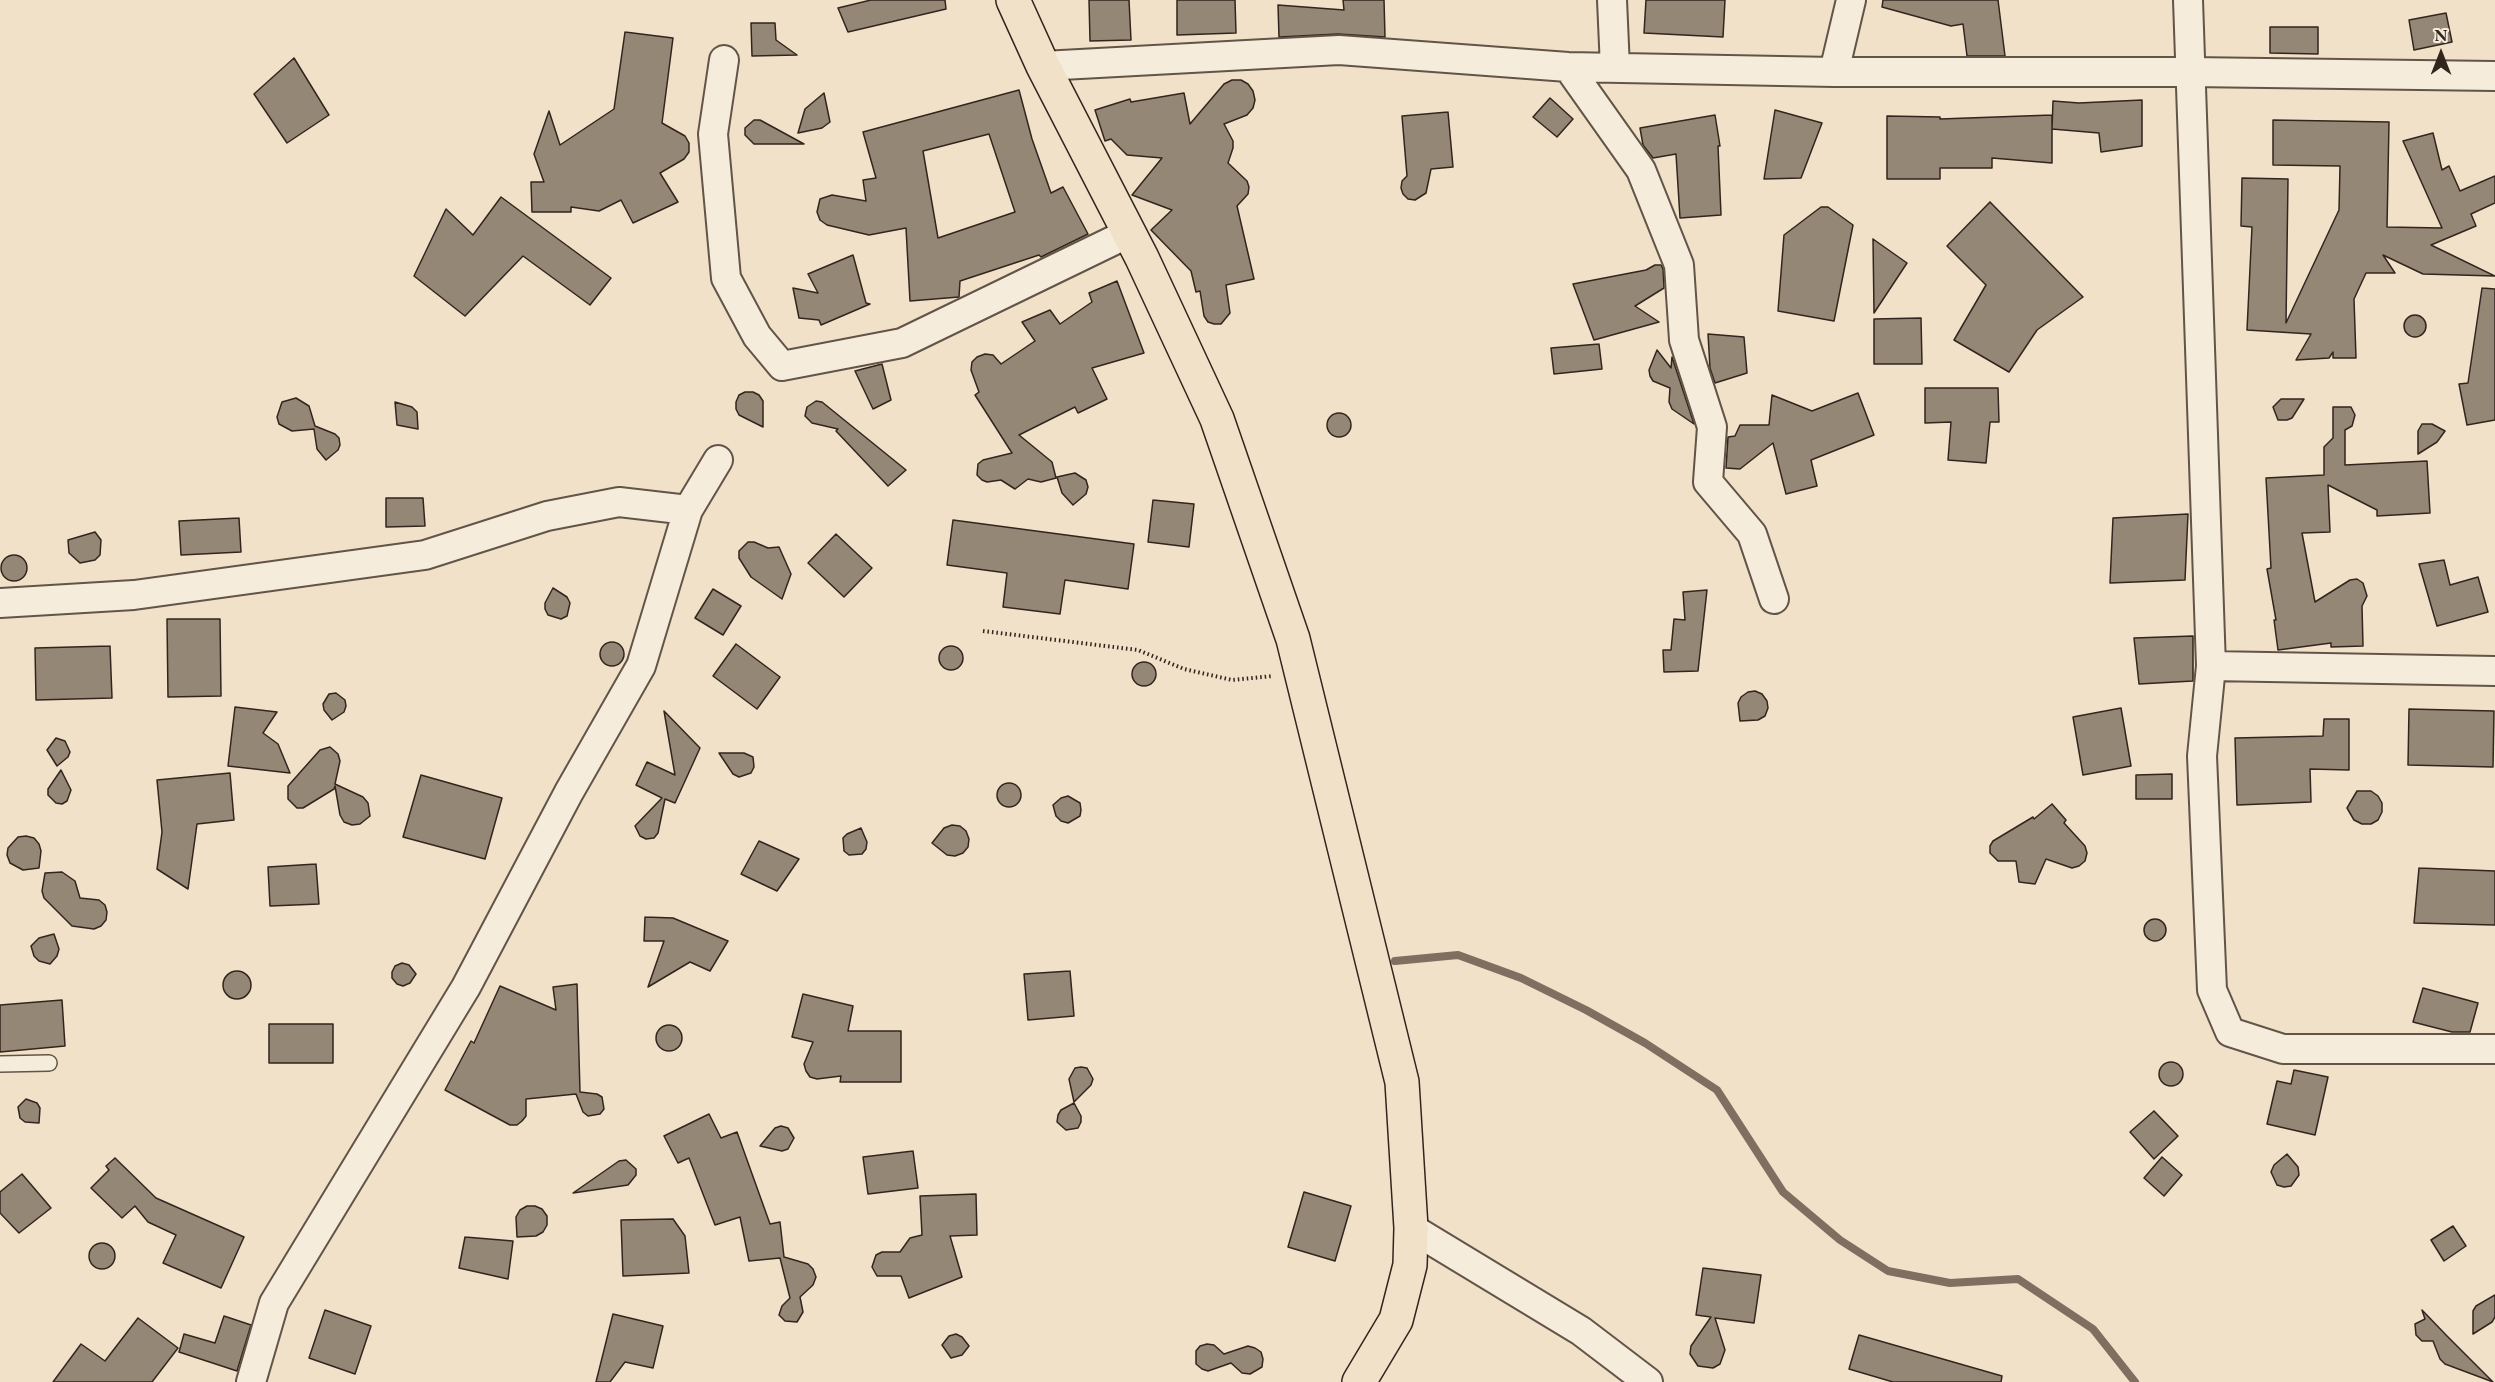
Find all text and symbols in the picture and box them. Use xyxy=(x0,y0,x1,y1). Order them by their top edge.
north arrow xyxy=(2411,24,2471,84)
text: N xyxy=(2435,25,2447,46)

